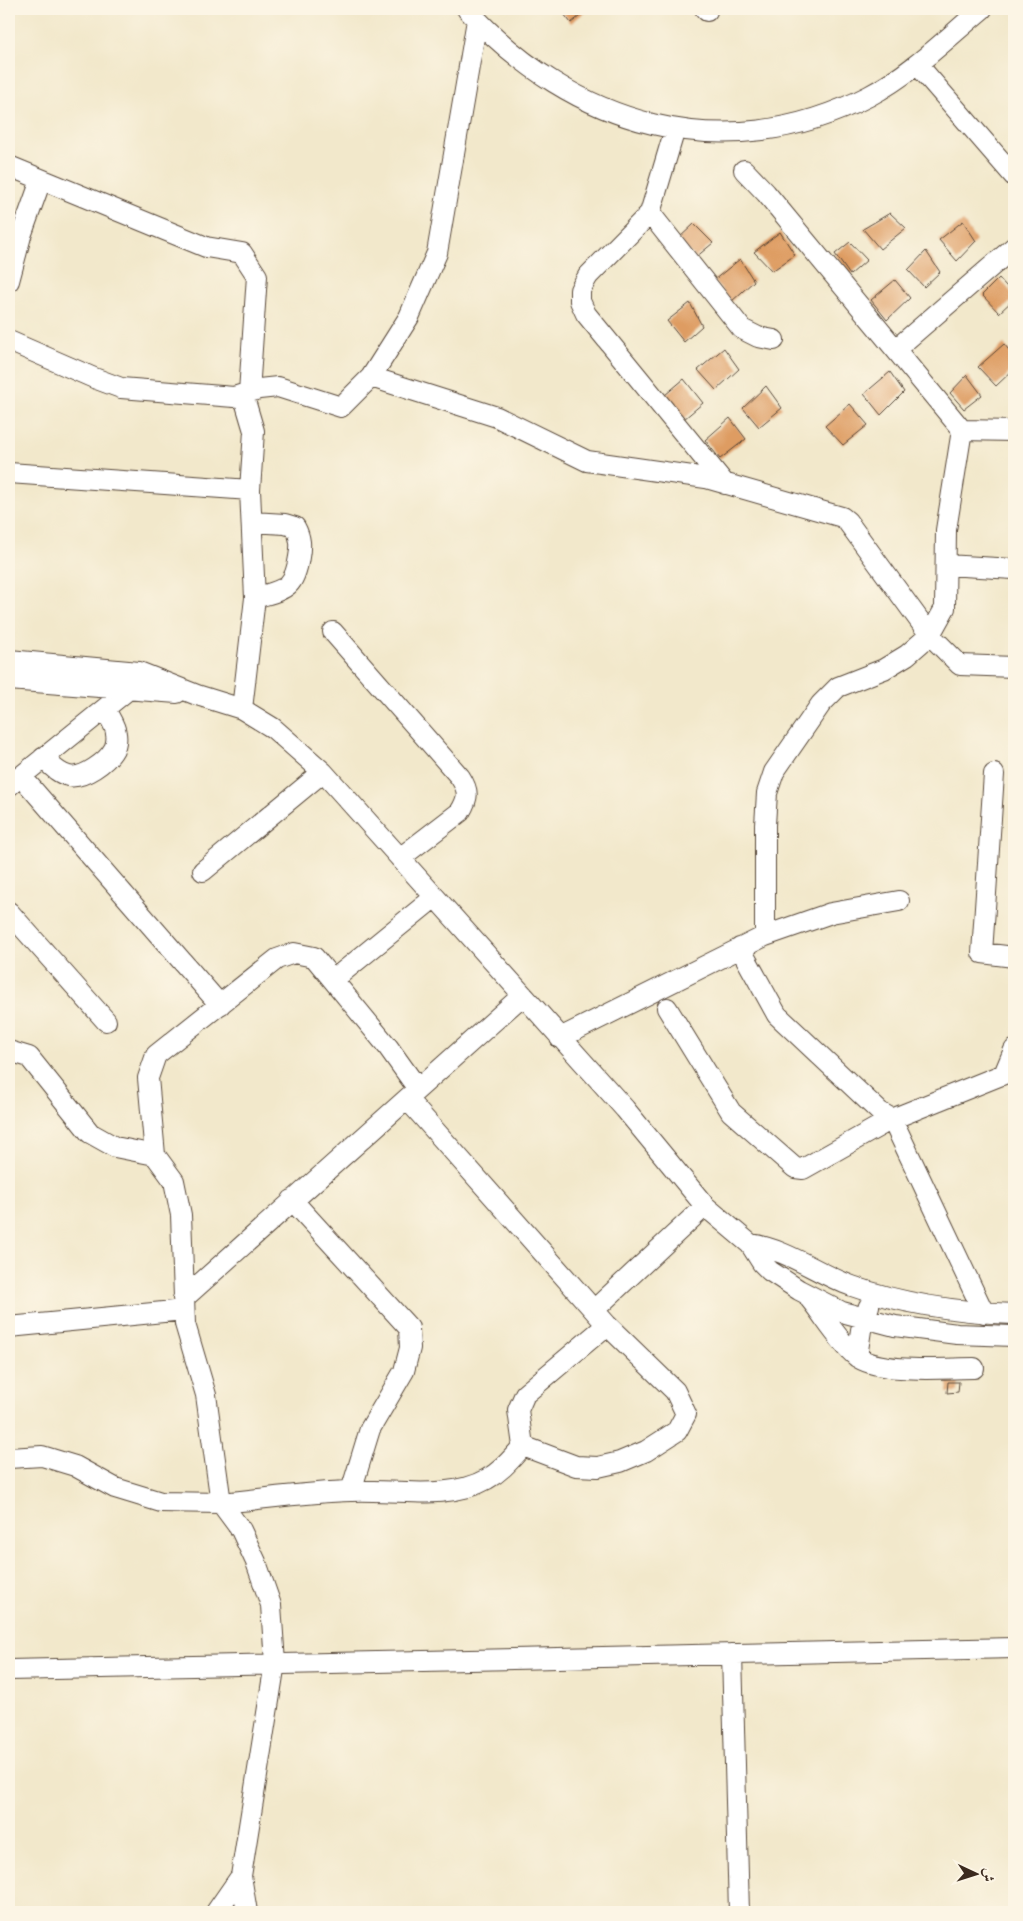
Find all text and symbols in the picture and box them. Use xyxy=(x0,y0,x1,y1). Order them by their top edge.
north arrow xyxy=(950,1848,1000,1898)
text: ش xyxy=(979,1867,997,1883)

